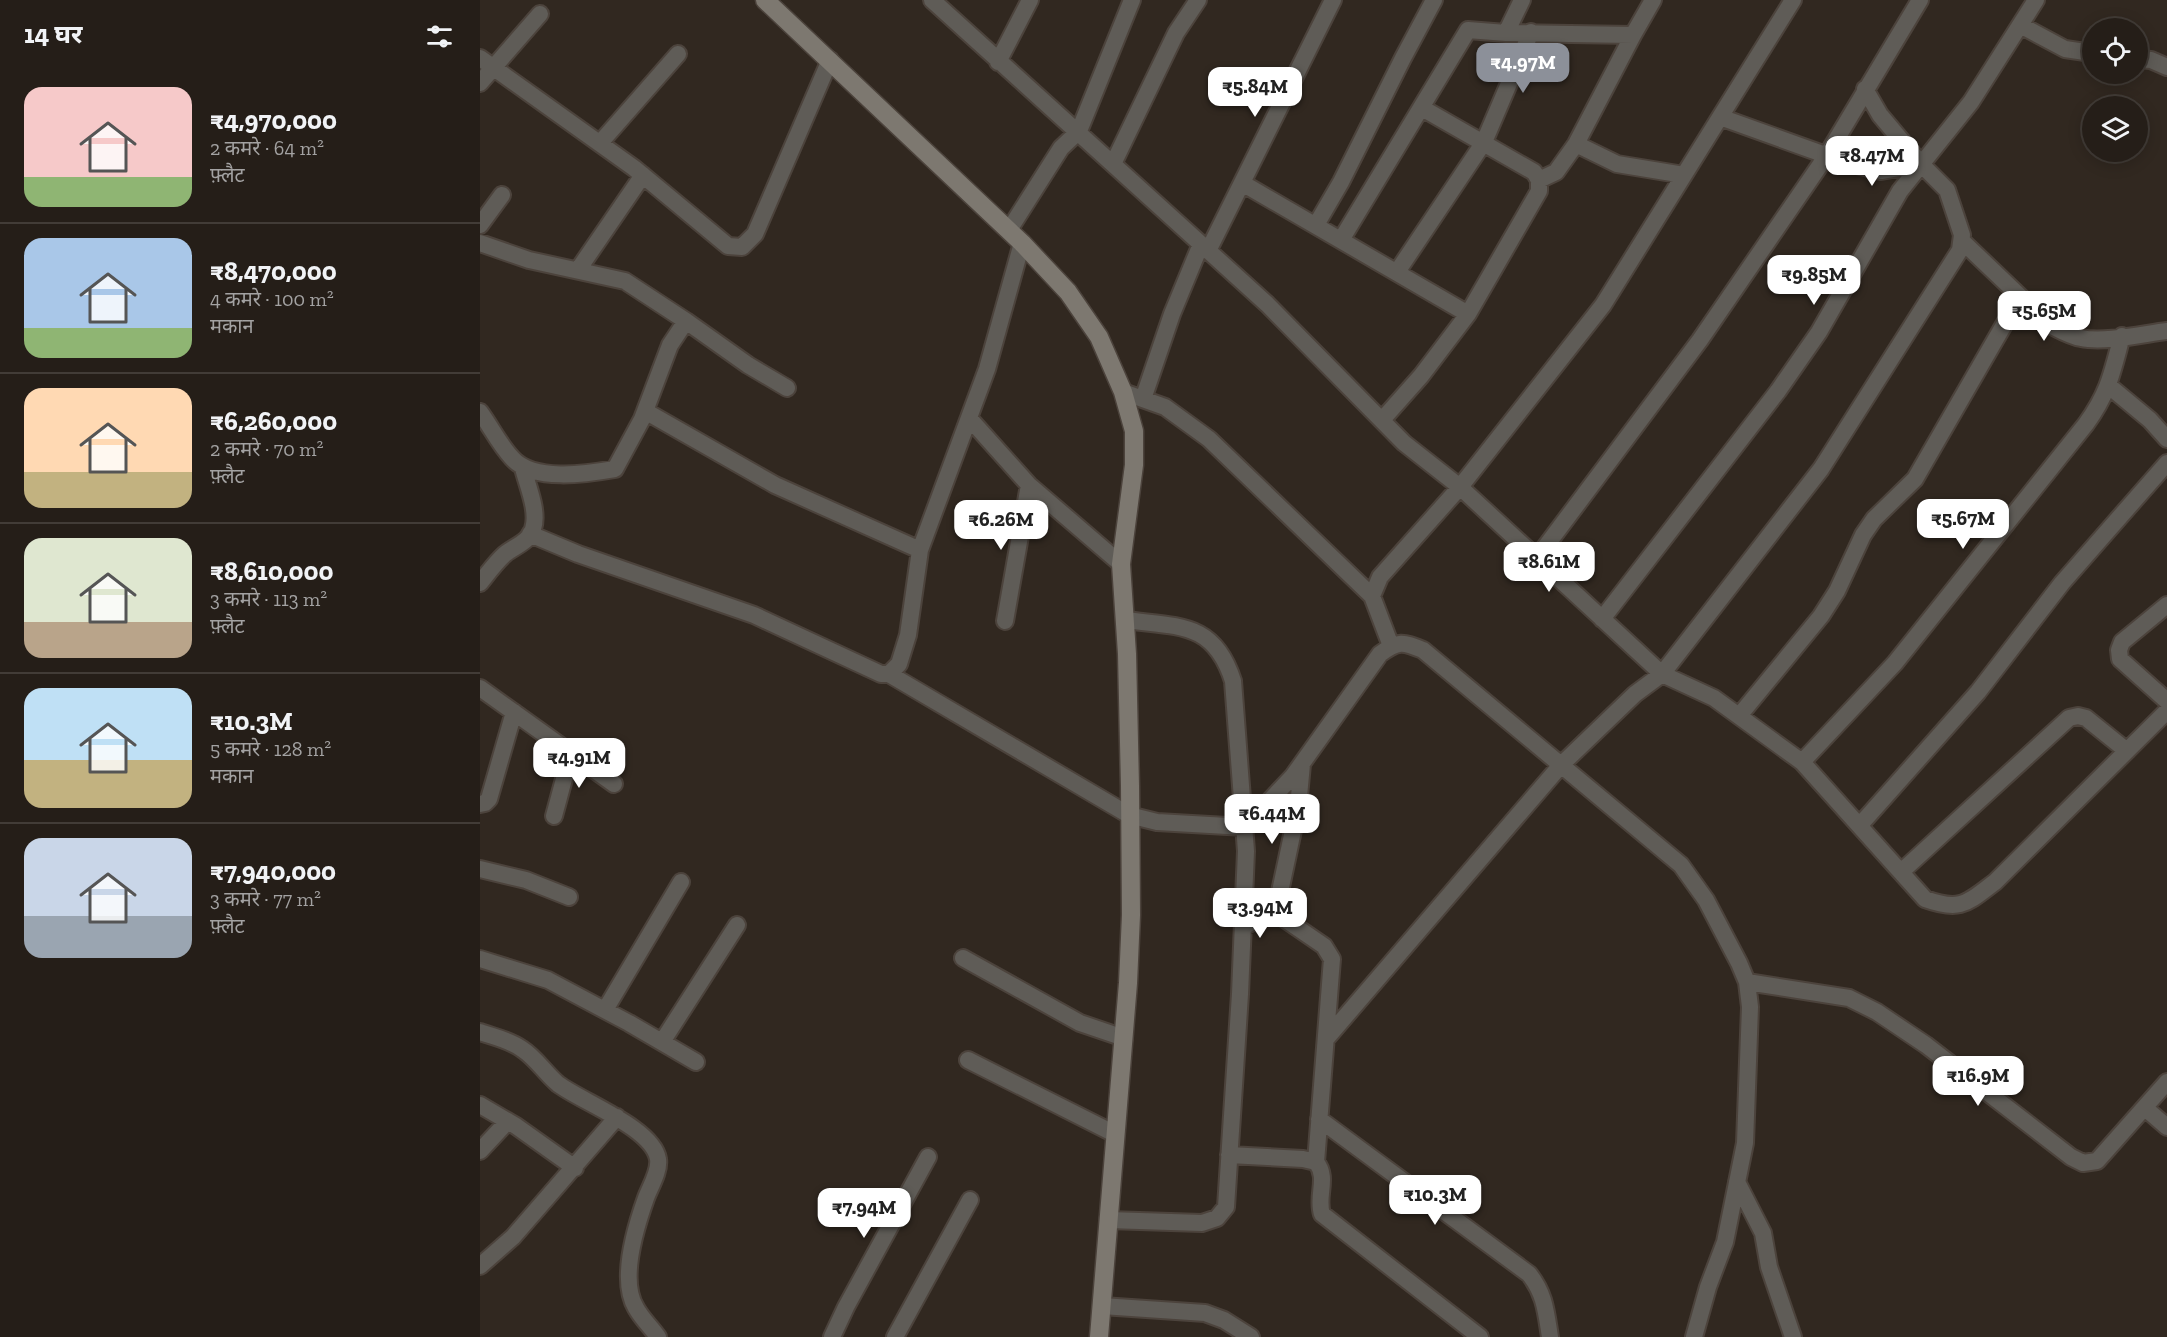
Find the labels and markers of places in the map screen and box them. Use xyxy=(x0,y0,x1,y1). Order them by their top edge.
pin: ₹4.97M xyxy=(1474,43,1572,94)
pin: ₹5.84M xyxy=(1206,67,1304,118)
pin: ₹8.47M xyxy=(1823,136,1921,187)
pin: ₹9.85M xyxy=(1765,255,1863,306)
pin: ₹5.65M xyxy=(1995,291,2093,342)
pin: ₹5.67M xyxy=(1914,499,2012,550)
pin: ₹6.26M xyxy=(952,500,1050,551)
pin: ₹8.61M xyxy=(1500,542,1598,593)
pin: ₹4.91M xyxy=(530,738,628,789)
pin: ₹6.44M xyxy=(1223,794,1321,845)
pin: ₹3.94M xyxy=(1211,888,1309,939)
pin: ₹16.9M xyxy=(1929,1056,2027,1107)
pin: ₹10.3M xyxy=(1386,1175,1484,1226)
pin: ₹7.94M xyxy=(815,1188,913,1239)

